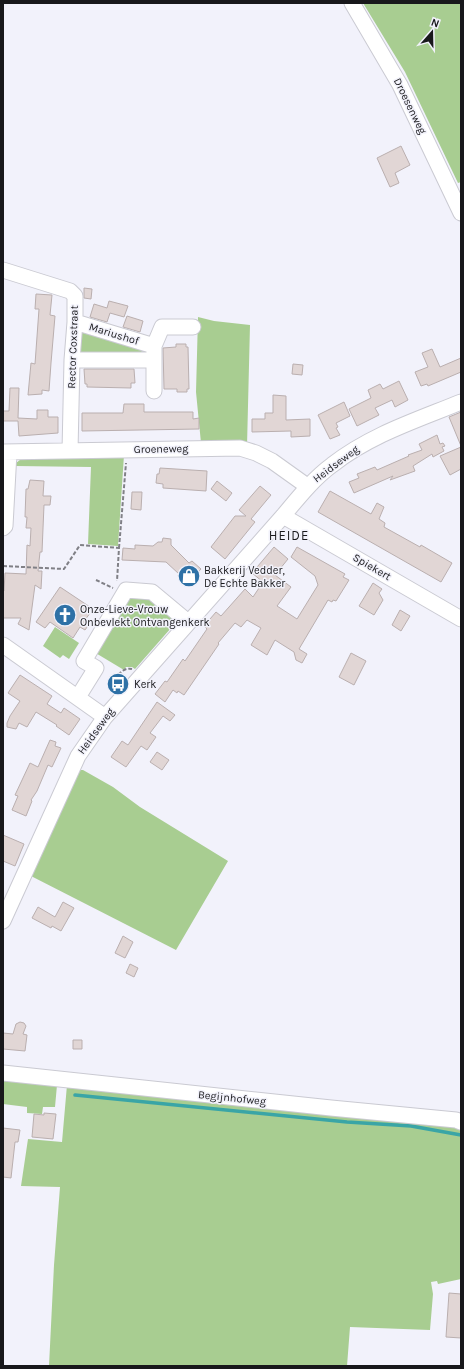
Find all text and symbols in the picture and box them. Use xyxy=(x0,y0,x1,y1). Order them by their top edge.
north arrow xyxy=(412,12,452,52)
text: N xyxy=(429,16,441,31)
street label: Droesenweg xyxy=(391,76,430,137)
street label: Rector Coxstraat xyxy=(65,305,81,389)
street label: Mariushof xyxy=(87,320,141,348)
street label: Groeneweg xyxy=(133,442,189,456)
street label: Heidseweg xyxy=(311,442,362,485)
district label: HEIDE xyxy=(269,528,309,543)
street label: Spiekert xyxy=(351,551,393,583)
shop icon: Bakkerij Vedder, De Echte Bakker xyxy=(176,563,202,589)
place label: Bakkerij Vedder, De Echte Bakker xyxy=(204,564,285,590)
church icon: Onze-Lieve-Vrouw Onbevlekt Ontvangenkerk xyxy=(52,602,78,628)
place label: Onze-Lieve-Vrouw Onbevlekt Ontvangenkerk xyxy=(80,603,210,629)
bus stop icon: Kerk xyxy=(105,671,131,697)
place label: Kerk xyxy=(134,678,157,691)
street label: Heidseweg xyxy=(75,705,118,757)
street label: Begijnhofweg xyxy=(197,1088,267,1108)

